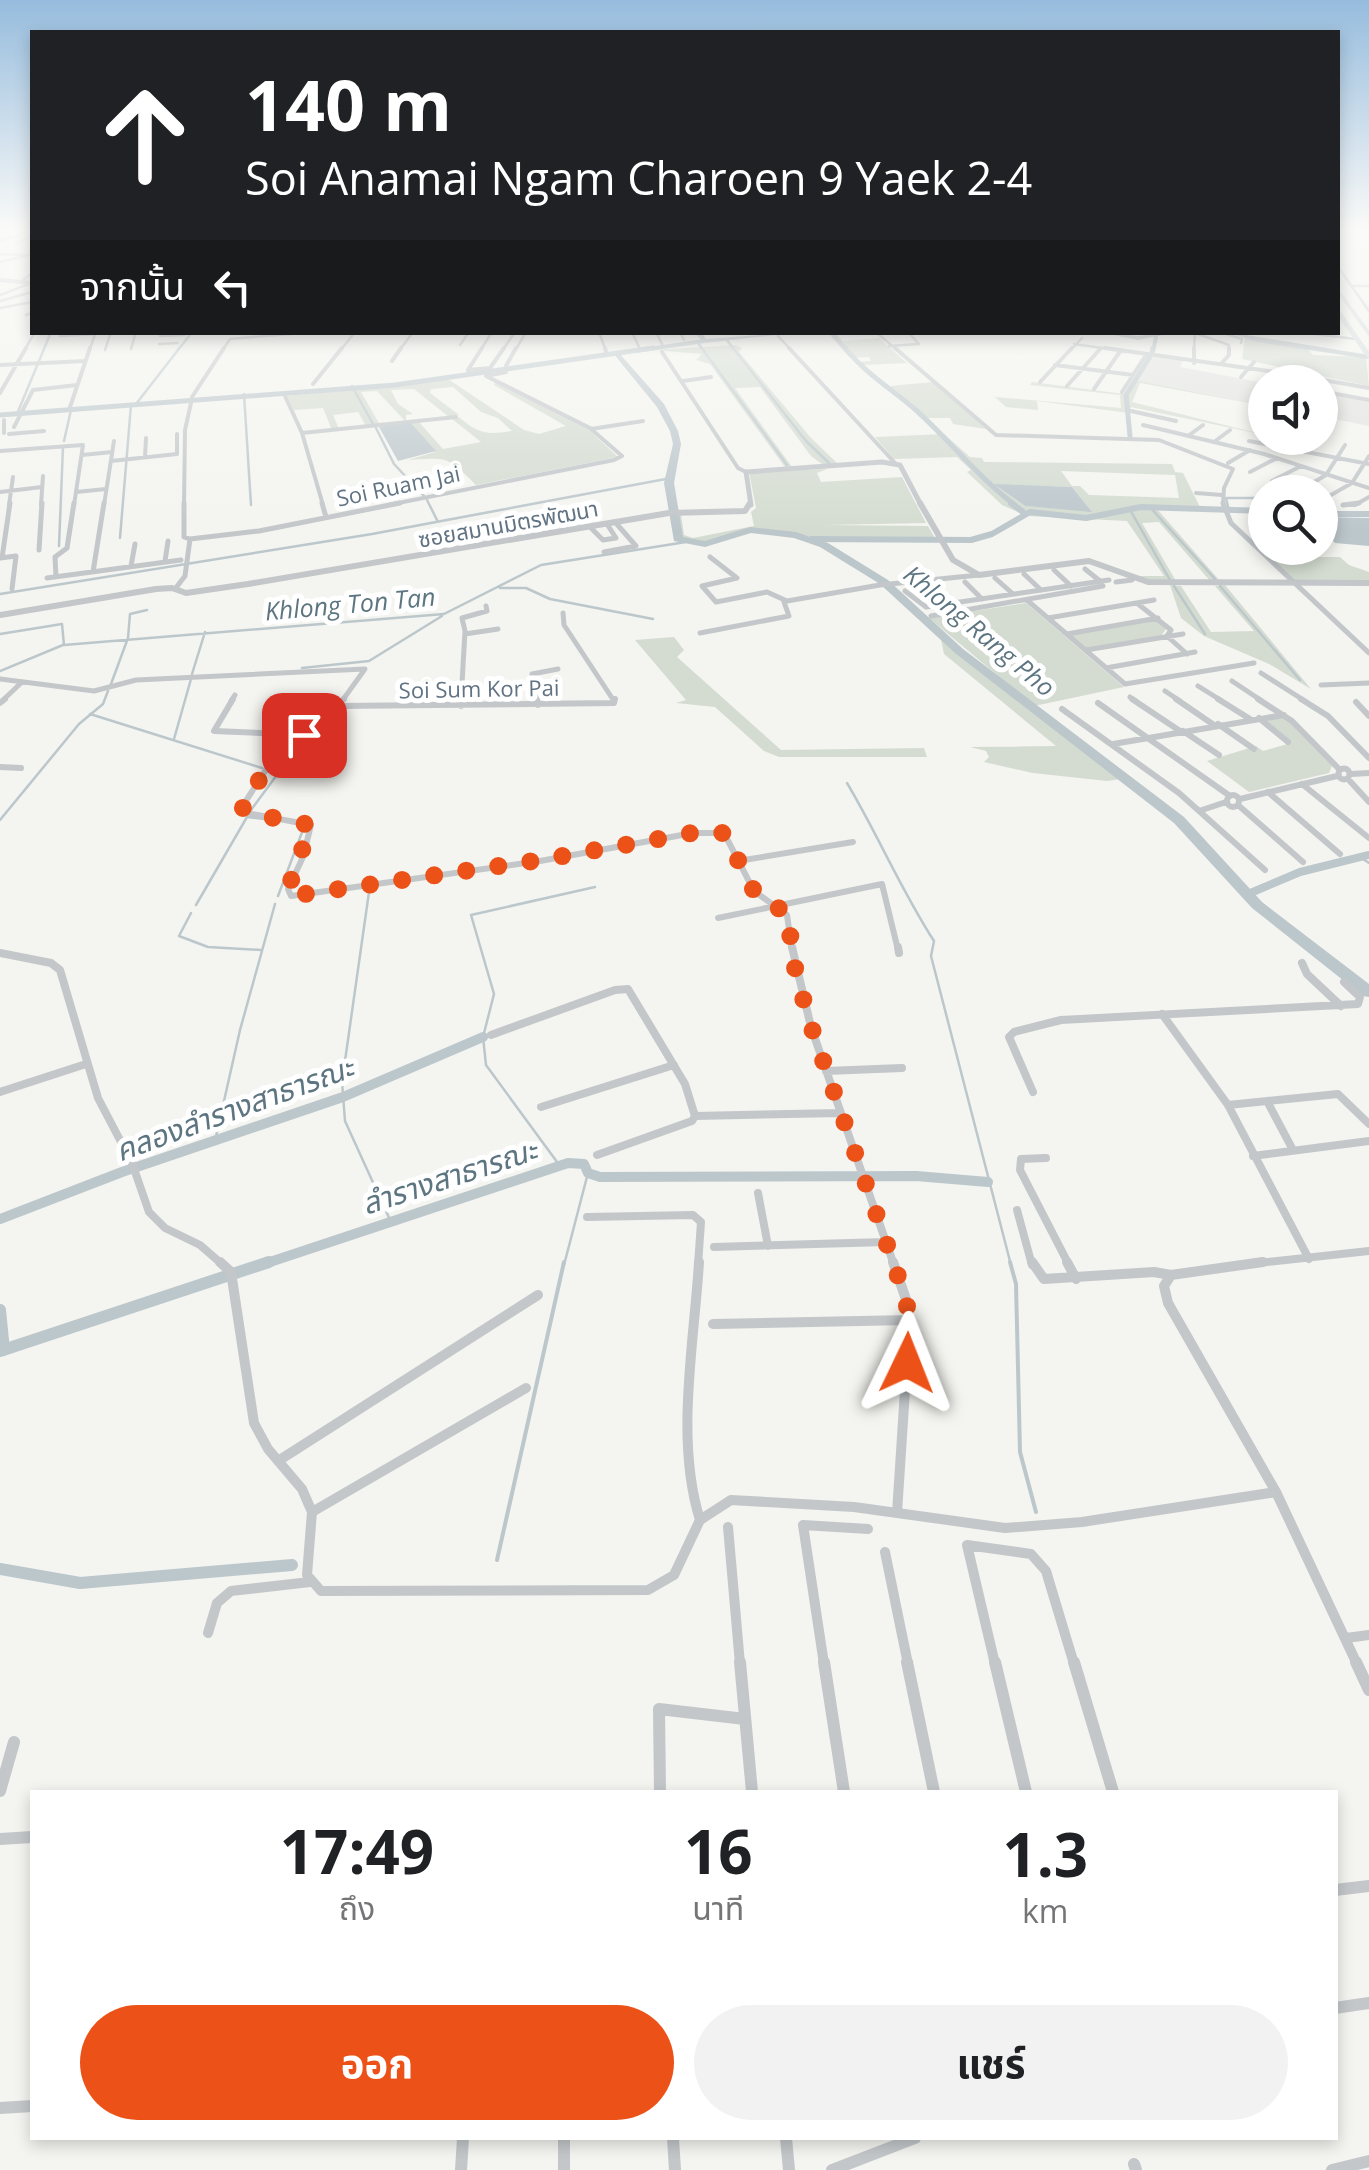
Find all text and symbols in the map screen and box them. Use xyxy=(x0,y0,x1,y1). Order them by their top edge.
text: 140 m xyxy=(245,56,452,152)
icon: ahead xyxy=(80,70,210,200)
text: Soi Anamai Ngam Charoen 9 Yaek 2-4 xyxy=(245,147,1032,208)
text: จากนั้น xyxy=(80,259,185,311)
icon: left xyxy=(205,260,260,315)
map controls xyxy=(1248,365,1338,565)
button: sound xyxy=(1248,365,1338,455)
street label: Soi Ruam Jai xyxy=(333,457,463,513)
button: search xyxy=(1248,475,1338,565)
street label: ซอยสมานมิตรพัฒนา xyxy=(416,492,600,554)
water label: Khlong Rang Pho xyxy=(897,557,1063,703)
water label: Khlong Ton Tan xyxy=(263,579,437,627)
street label: Soi Sum Kor Pai xyxy=(398,672,560,704)
pin xyxy=(262,693,347,778)
icon: arrive xyxy=(277,708,332,763)
water label: คลองลำรางสาธารณะ xyxy=(109,1045,362,1170)
water label: ลำรางสาธารณะ xyxy=(356,1127,545,1224)
position arrow xyxy=(855,1311,959,1415)
text: 17:49 xyxy=(280,1810,434,1892)
text: 16 xyxy=(684,1810,753,1892)
text: 1.3 xyxy=(1002,1813,1088,1895)
text: ถึง xyxy=(339,1886,375,1929)
text: นาที xyxy=(692,1886,744,1929)
text: km xyxy=(1022,1889,1068,1932)
button: ออก xyxy=(80,2005,674,2120)
button: แชร์ xyxy=(694,2005,1288,2120)

